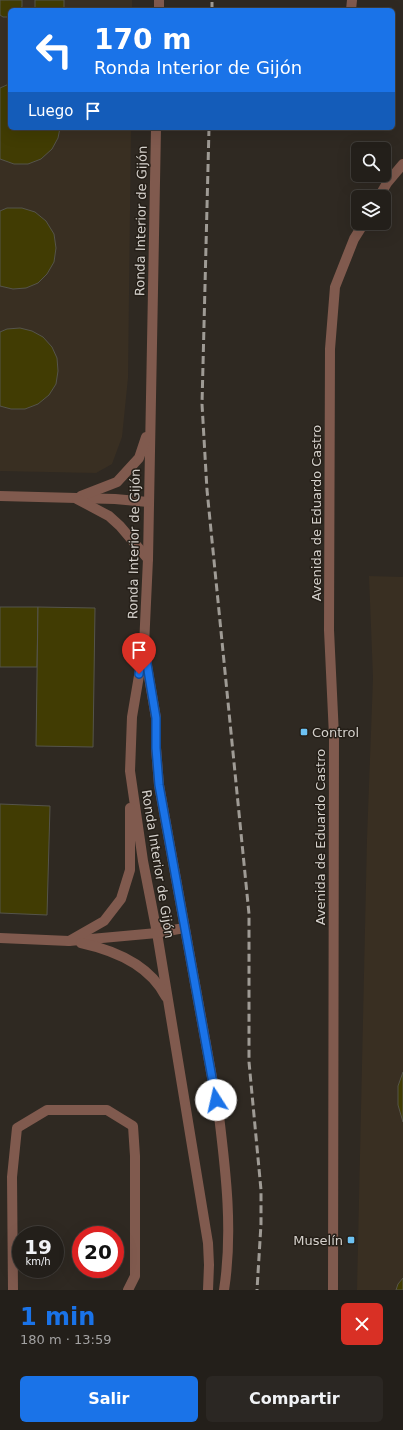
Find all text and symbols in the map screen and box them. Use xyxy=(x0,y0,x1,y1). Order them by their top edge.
text: 170 m xyxy=(94,23,191,56)
icon: left xyxy=(28,24,80,76)
text: Ronda Interior de Gijón xyxy=(94,57,302,78)
icon: arrive xyxy=(82,100,104,122)
text: Luego xyxy=(28,102,74,120)
map controls xyxy=(351,142,391,230)
button: search xyxy=(351,142,391,182)
street label: Ronda Interior de Gijón xyxy=(132,146,150,296)
button: layers xyxy=(351,190,391,230)
street label: Avenida de Eduardo Castro xyxy=(309,425,324,601)
street label: Ronda Interior de Gijón xyxy=(125,469,143,619)
pin xyxy=(122,633,156,674)
icon: arrive xyxy=(128,639,150,661)
place label: Control xyxy=(312,725,359,740)
marker: Control xyxy=(299,727,309,737)
street label: Avenida de Eduardo Castro xyxy=(313,749,328,925)
street label: Ronda Interior de Gijón xyxy=(139,789,177,939)
position arrow xyxy=(195,1079,237,1121)
speed limit sign: 20 xyxy=(72,1226,124,1278)
place label: Muselín xyxy=(293,1233,343,1248)
text: 19 xyxy=(24,1235,52,1259)
marker: Muselín xyxy=(346,1235,356,1245)
text: km/h xyxy=(25,1256,51,1267)
text: 1 min xyxy=(20,1303,95,1331)
button: close xyxy=(341,1303,383,1345)
text: 180 m · 13:59 xyxy=(20,1332,111,1347)
button: Salir xyxy=(20,1376,198,1422)
button: Compartir xyxy=(206,1376,383,1422)

